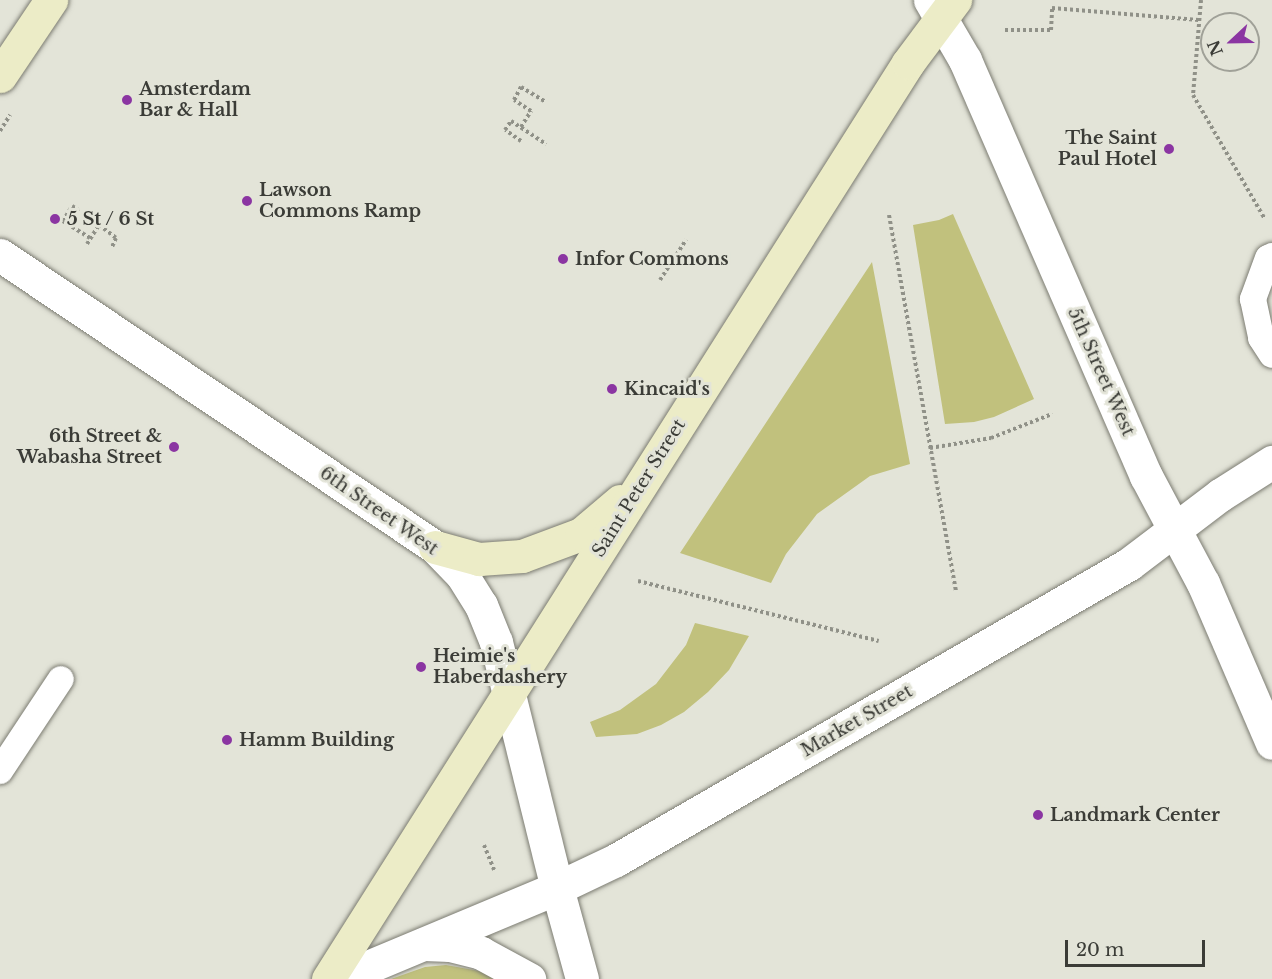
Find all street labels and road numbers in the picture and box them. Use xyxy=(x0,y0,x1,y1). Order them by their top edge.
street label: 5th Street West xyxy=(1063,304,1139,440)
street label: Saint Peter Street xyxy=(588,415,690,561)
street label: 6th Street West xyxy=(315,462,443,560)
street label: Market Street xyxy=(797,680,917,762)

